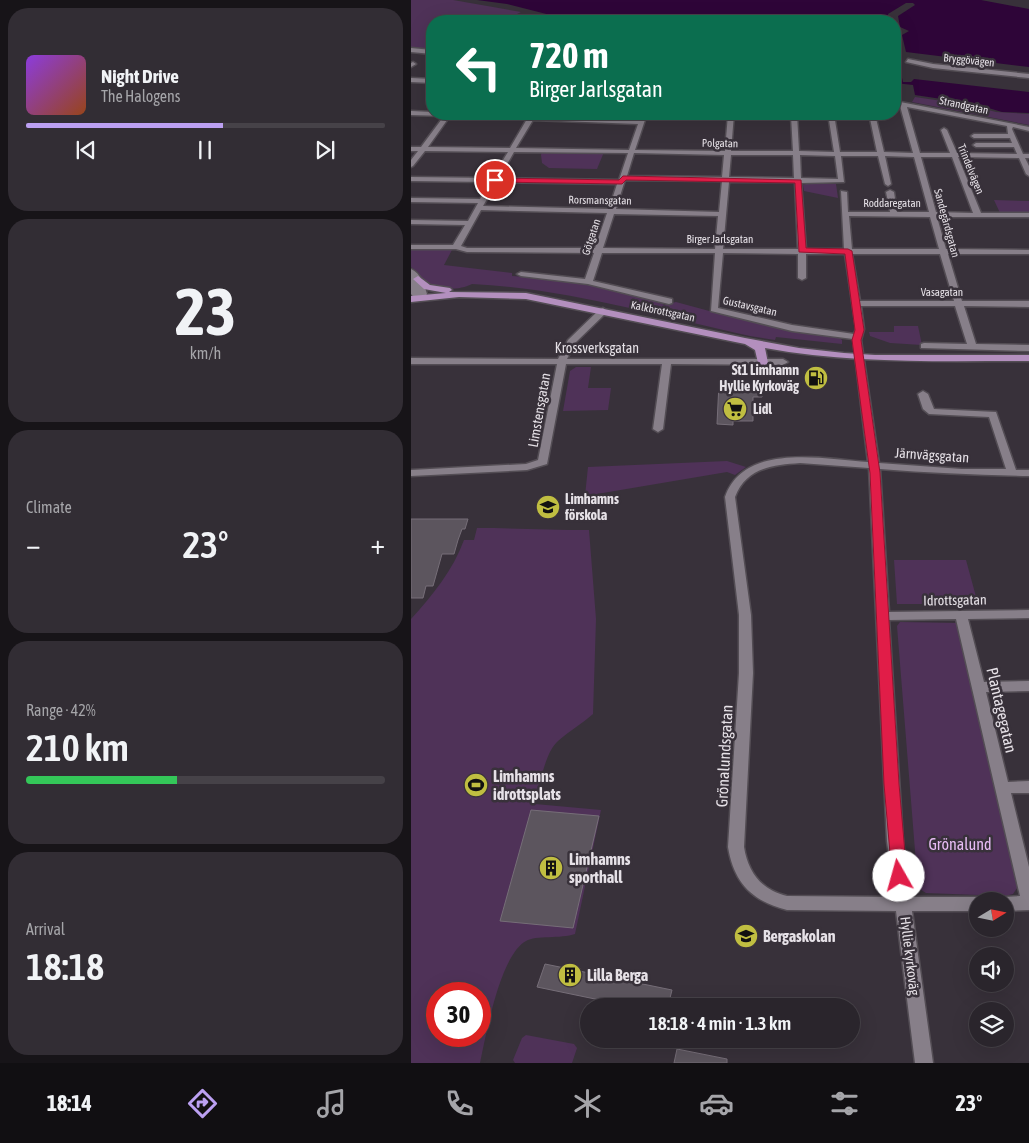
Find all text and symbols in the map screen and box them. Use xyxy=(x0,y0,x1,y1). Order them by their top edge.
icon: left xyxy=(446,35,511,100)
text: 720 m xyxy=(529,35,608,75)
street label: Bryggövägen xyxy=(943,51,995,69)
text: Night Drive xyxy=(101,65,179,87)
text: Birger Jarlsgatan xyxy=(529,76,663,102)
text: The Halogens xyxy=(101,87,181,105)
street label: Strandgatan xyxy=(938,94,990,116)
icon: previous xyxy=(72,136,100,164)
icon: pause xyxy=(191,136,219,164)
icon: next xyxy=(311,136,339,164)
street label: Polgatan xyxy=(702,137,738,149)
street label: Trindelvägen xyxy=(956,142,986,196)
pin xyxy=(474,159,516,201)
icon: arrive xyxy=(481,166,509,194)
street label: Sandegårdsgatan xyxy=(932,187,962,259)
street label: Rorsmansgatan xyxy=(568,193,632,207)
street label: Roddaregatan xyxy=(863,197,921,209)
street label: Götgatan xyxy=(580,217,602,257)
street label: Birger Jarlsgatan xyxy=(687,233,753,245)
text: 23 xyxy=(175,274,236,349)
street label: Vasagatan xyxy=(921,286,963,298)
street label: Gustavsgatan xyxy=(722,294,778,318)
street label: Kalkbrottsgatan xyxy=(630,298,696,324)
street label: Krossverksgatan xyxy=(555,340,639,356)
text: km/h xyxy=(190,344,221,362)
place label: St1 Limhamn Hyllie Kyrkoväg xyxy=(719,362,800,394)
fuel station icon: St1 Limhamn Hyllie Kyrkoväg xyxy=(803,365,829,391)
street label: Limstensgatan xyxy=(525,372,553,448)
supermarket icon: Lidl xyxy=(722,396,748,422)
place label: Lidl xyxy=(753,401,772,417)
street label: Järnvägsgatan xyxy=(894,444,970,466)
place label: Limhamns förskola xyxy=(564,491,619,523)
school or university icon: Limhamns förskola xyxy=(535,494,561,520)
text: Climate xyxy=(26,498,72,516)
text: 23° xyxy=(182,523,229,566)
text: − xyxy=(26,528,41,560)
text: + xyxy=(370,528,385,560)
street label: Idrottsgatan xyxy=(923,591,987,609)
street label: Plantagegatan xyxy=(982,666,1021,755)
text: Range · 42% xyxy=(26,701,96,719)
street label: Grönalundsgatan xyxy=(712,704,737,808)
text: 210 km xyxy=(26,726,129,769)
place label: Limhamns idrottsplats xyxy=(493,767,561,803)
sports icon: Limhamns idrottsplats xyxy=(463,772,489,798)
park label: Grönalund xyxy=(928,835,992,853)
position arrow xyxy=(872,849,924,901)
place label: Limhamns sporthall xyxy=(569,850,631,886)
building icon: Limhamns sporthall xyxy=(538,855,564,881)
north arrow xyxy=(969,892,1013,938)
map controls xyxy=(969,892,1014,1047)
street label: Hyllie kyrkoväg xyxy=(897,916,923,996)
text: Arrival xyxy=(26,920,65,938)
school or university icon: Bergaskolan xyxy=(733,923,759,949)
place label: Bergaskolan xyxy=(763,927,836,945)
text: 18:18 xyxy=(26,945,104,988)
button: sound xyxy=(969,947,1014,992)
building icon: Lilla Berga xyxy=(557,962,583,988)
place label: Lilla Berga xyxy=(587,966,648,984)
speed limit sign: 30 xyxy=(426,982,491,1047)
button: layers xyxy=(969,1002,1014,1047)
text: 18:18 · 4 min · 1.3 km xyxy=(649,1012,791,1034)
icon: directions xyxy=(185,1086,220,1121)
icon: music xyxy=(314,1086,349,1121)
icon: phone xyxy=(442,1086,477,1121)
icon: climate xyxy=(570,1086,605,1121)
icon: car xyxy=(699,1086,734,1121)
icon: filters xyxy=(827,1086,862,1121)
text: 18:14 xyxy=(47,1090,92,1116)
text: 23° xyxy=(955,1090,982,1116)

